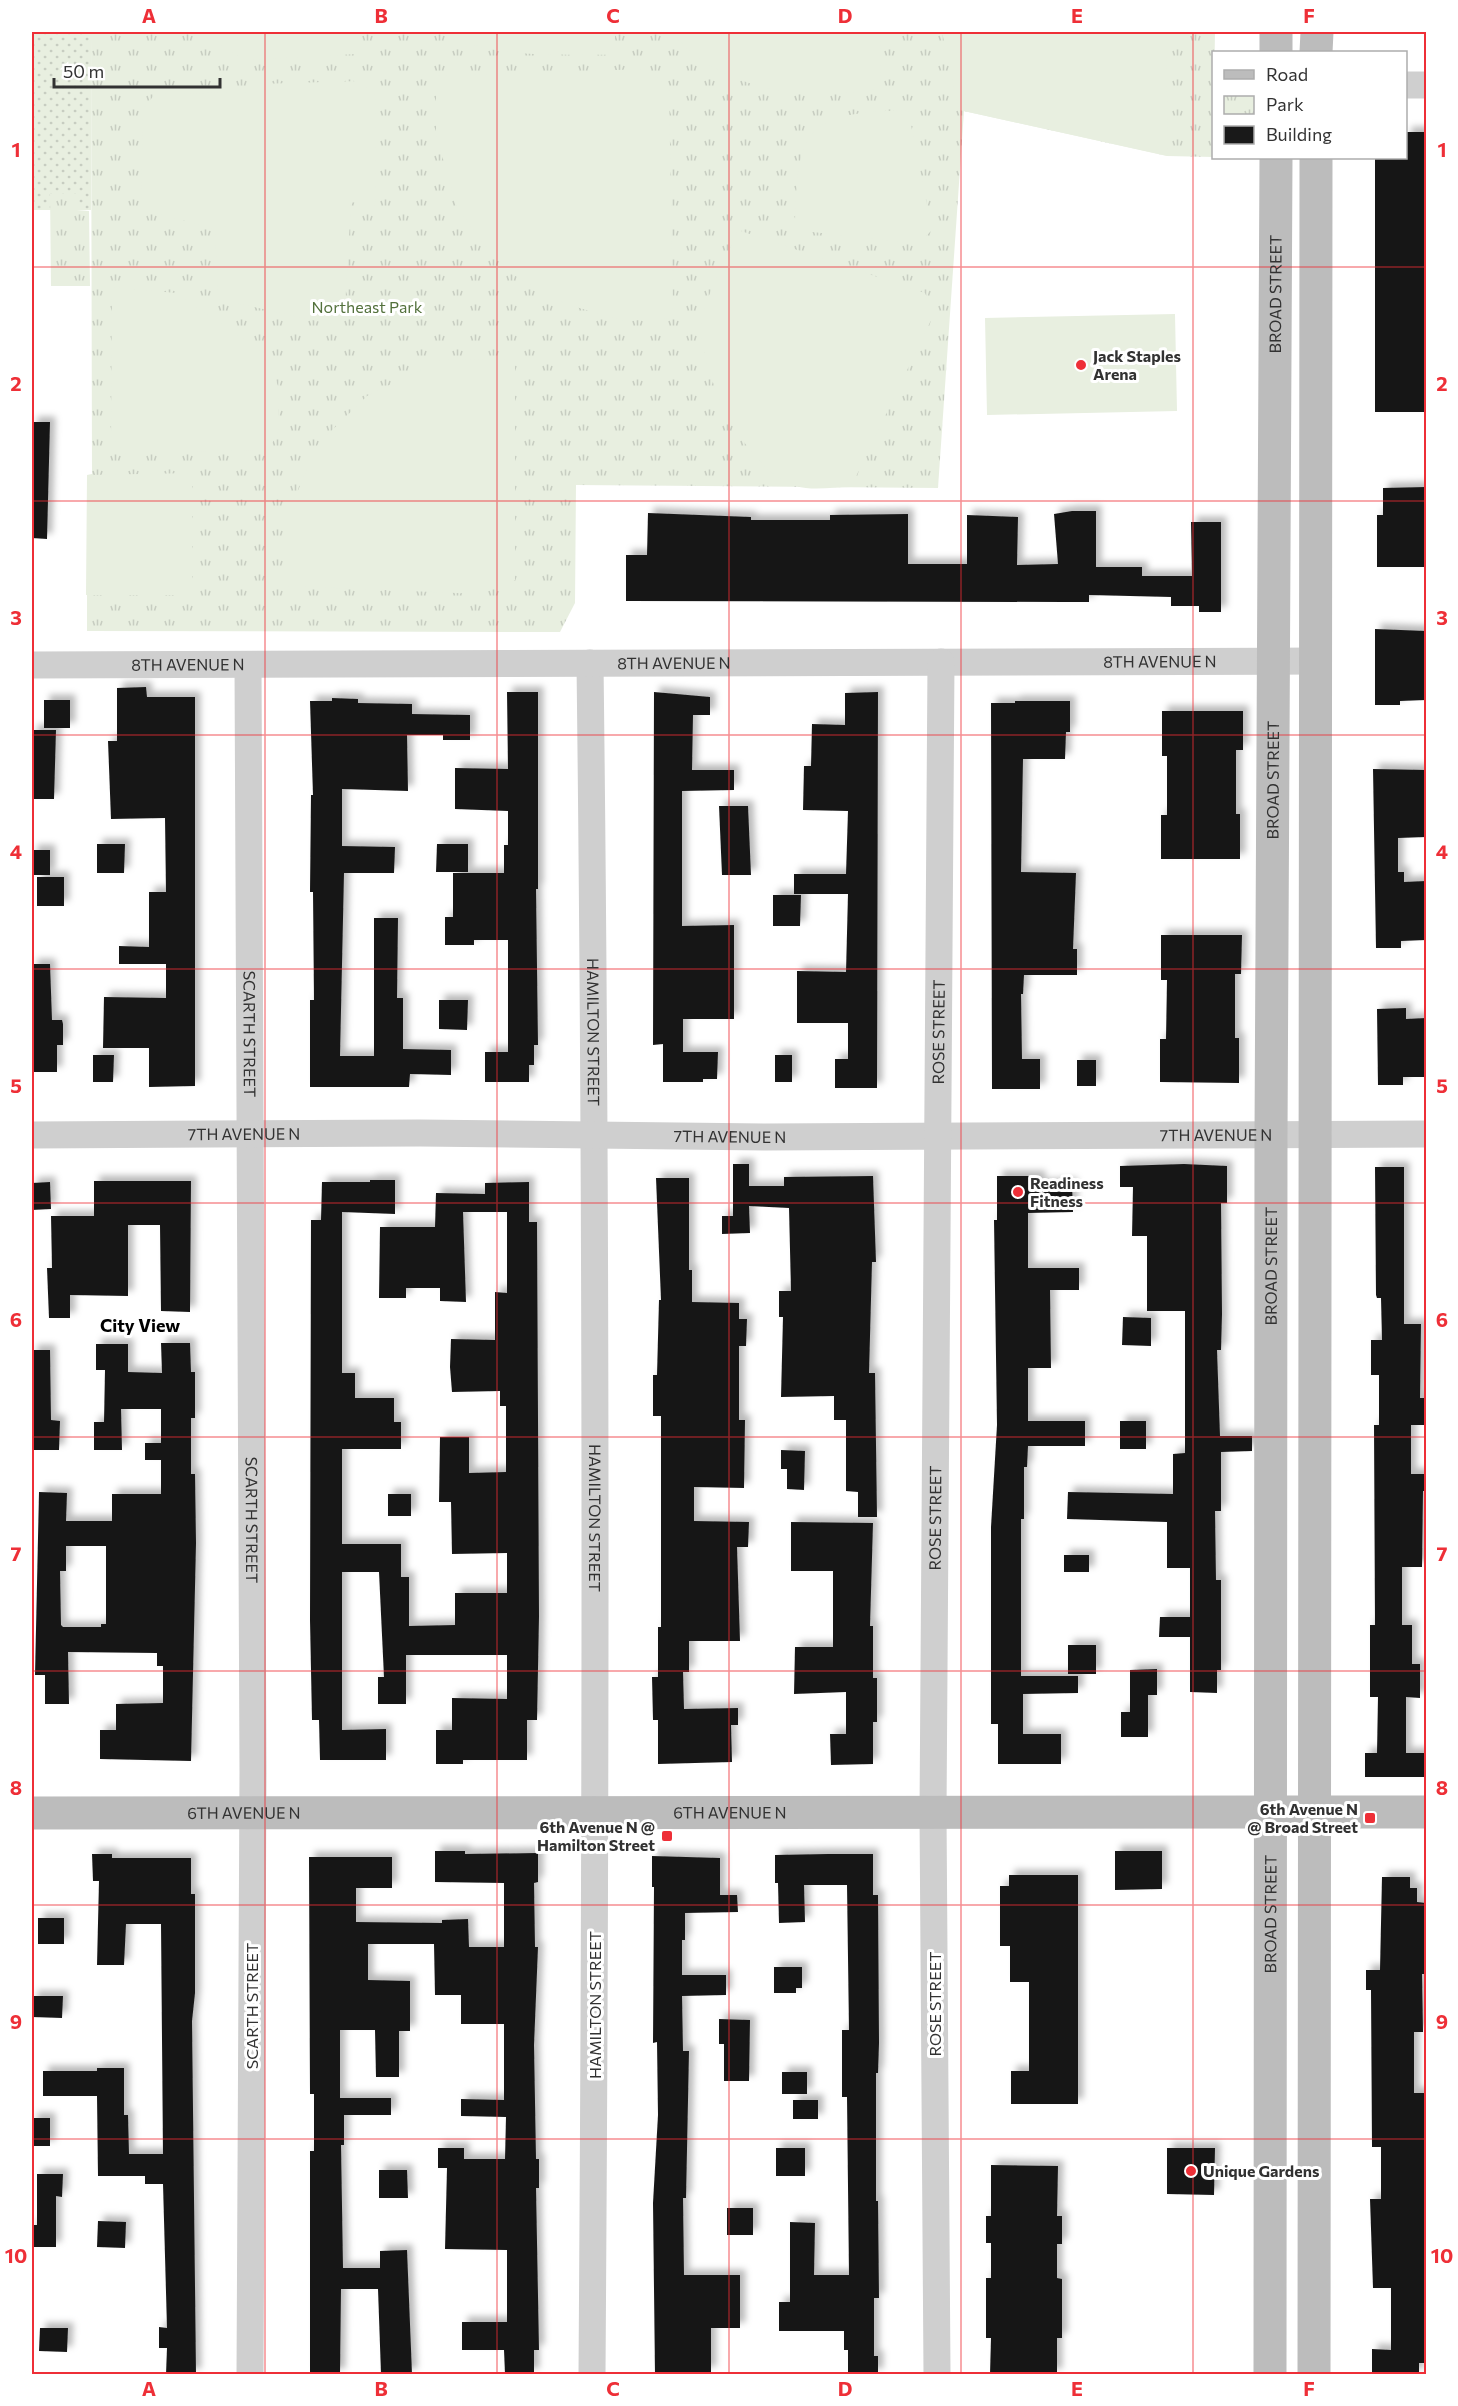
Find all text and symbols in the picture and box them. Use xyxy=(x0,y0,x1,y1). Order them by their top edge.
text: A xyxy=(142,3,156,27)
text: B xyxy=(374,3,388,27)
text: C xyxy=(606,3,620,27)
text: D xyxy=(838,3,852,27)
text: E xyxy=(1071,3,1083,27)
text: F xyxy=(1303,3,1315,27)
scale bar xyxy=(54,51,220,89)
legend xyxy=(1212,51,1407,159)
text: 50 m xyxy=(63,60,104,82)
text: Road xyxy=(1266,63,1308,85)
text: Park xyxy=(1266,93,1304,115)
text: Building xyxy=(1266,123,1332,145)
text: 1 xyxy=(11,137,21,161)
text: 1 xyxy=(1437,137,1447,161)
street label: BROAD STREET xyxy=(1265,235,1285,353)
park label: Northeast Park xyxy=(312,297,423,316)
place label: Jack Staples Arena xyxy=(1093,346,1181,383)
marker: Jack Staples Arena xyxy=(1074,358,1088,372)
text: 2 xyxy=(10,371,22,395)
text: 2 xyxy=(1436,371,1448,395)
text: 3 xyxy=(10,605,22,629)
text: 3 xyxy=(1436,605,1448,629)
street label: 8TH AVENUE N xyxy=(1103,651,1217,671)
street label: 8TH AVENUE N xyxy=(617,653,731,672)
street label: 8TH AVENUE N xyxy=(131,654,245,674)
street label: BROAD STREET xyxy=(1263,721,1282,839)
text: 4 xyxy=(10,839,22,863)
text: 4 xyxy=(1436,839,1448,863)
street label: HAMILTON STREET xyxy=(584,958,604,1106)
street label: SCARTH STREET xyxy=(240,971,260,1097)
street label: ROSE STREET xyxy=(928,979,948,1085)
text: 5 xyxy=(10,1073,22,1097)
text: 5 xyxy=(1436,1073,1448,1097)
street label: 7TH AVENUE N xyxy=(188,1124,300,1143)
street label: 7TH AVENUE N xyxy=(1160,1125,1272,1144)
street label: 7TH AVENUE N xyxy=(674,1126,786,1146)
place label: Readiness Fitness xyxy=(1030,1173,1104,1210)
marker: Readiness Fitness xyxy=(1011,1185,1025,1199)
street label: BROAD STREET xyxy=(1261,1207,1280,1325)
text: 6 xyxy=(10,1307,22,1331)
text: 6 xyxy=(1436,1307,1448,1331)
district label: City View xyxy=(100,1314,180,1336)
street label: HAMILTON STREET xyxy=(586,1444,605,1592)
street label: SCARTH STREET xyxy=(243,1457,262,1583)
street label: ROSE STREET xyxy=(925,1465,944,1571)
text: 7 xyxy=(11,1541,22,1565)
text: 7 xyxy=(1437,1541,1448,1565)
text: 8 xyxy=(10,1775,22,1799)
text: 8 xyxy=(1436,1775,1448,1799)
place label: 6th Avenue N @ Broad Street xyxy=(1247,1799,1358,1836)
street label: 6TH AVENUE N xyxy=(673,1802,787,1822)
street label: 6TH AVENUE N xyxy=(187,1803,301,1822)
marker: 6th Avenue N @ Broad Street xyxy=(1363,1811,1377,1825)
place label: 6th Avenue N @ Hamilton Street xyxy=(537,1817,655,1854)
marker: 6th Avenue N @ Hamilton Street xyxy=(660,1829,674,1843)
street label: BROAD STREET xyxy=(1260,1855,1279,1973)
street label: HAMILTON STREET xyxy=(585,1931,604,2079)
street label: SCARTH STREET xyxy=(242,1943,261,2069)
street label: ROSE STREET xyxy=(925,1952,944,2056)
text: 9 xyxy=(10,2009,22,2033)
text: 9 xyxy=(1436,2009,1448,2033)
place label: Unique Gardens xyxy=(1203,2161,1319,2180)
marker: Unique Gardens xyxy=(1184,2164,1198,2178)
text: 10 xyxy=(5,2243,27,2267)
text: 10 xyxy=(1431,2243,1453,2267)
text: A xyxy=(142,2376,156,2400)
text: B xyxy=(374,2376,388,2400)
text: C xyxy=(606,2376,620,2400)
text: D xyxy=(838,2376,852,2400)
text: E xyxy=(1071,2376,1083,2400)
text: F xyxy=(1303,2376,1315,2400)

